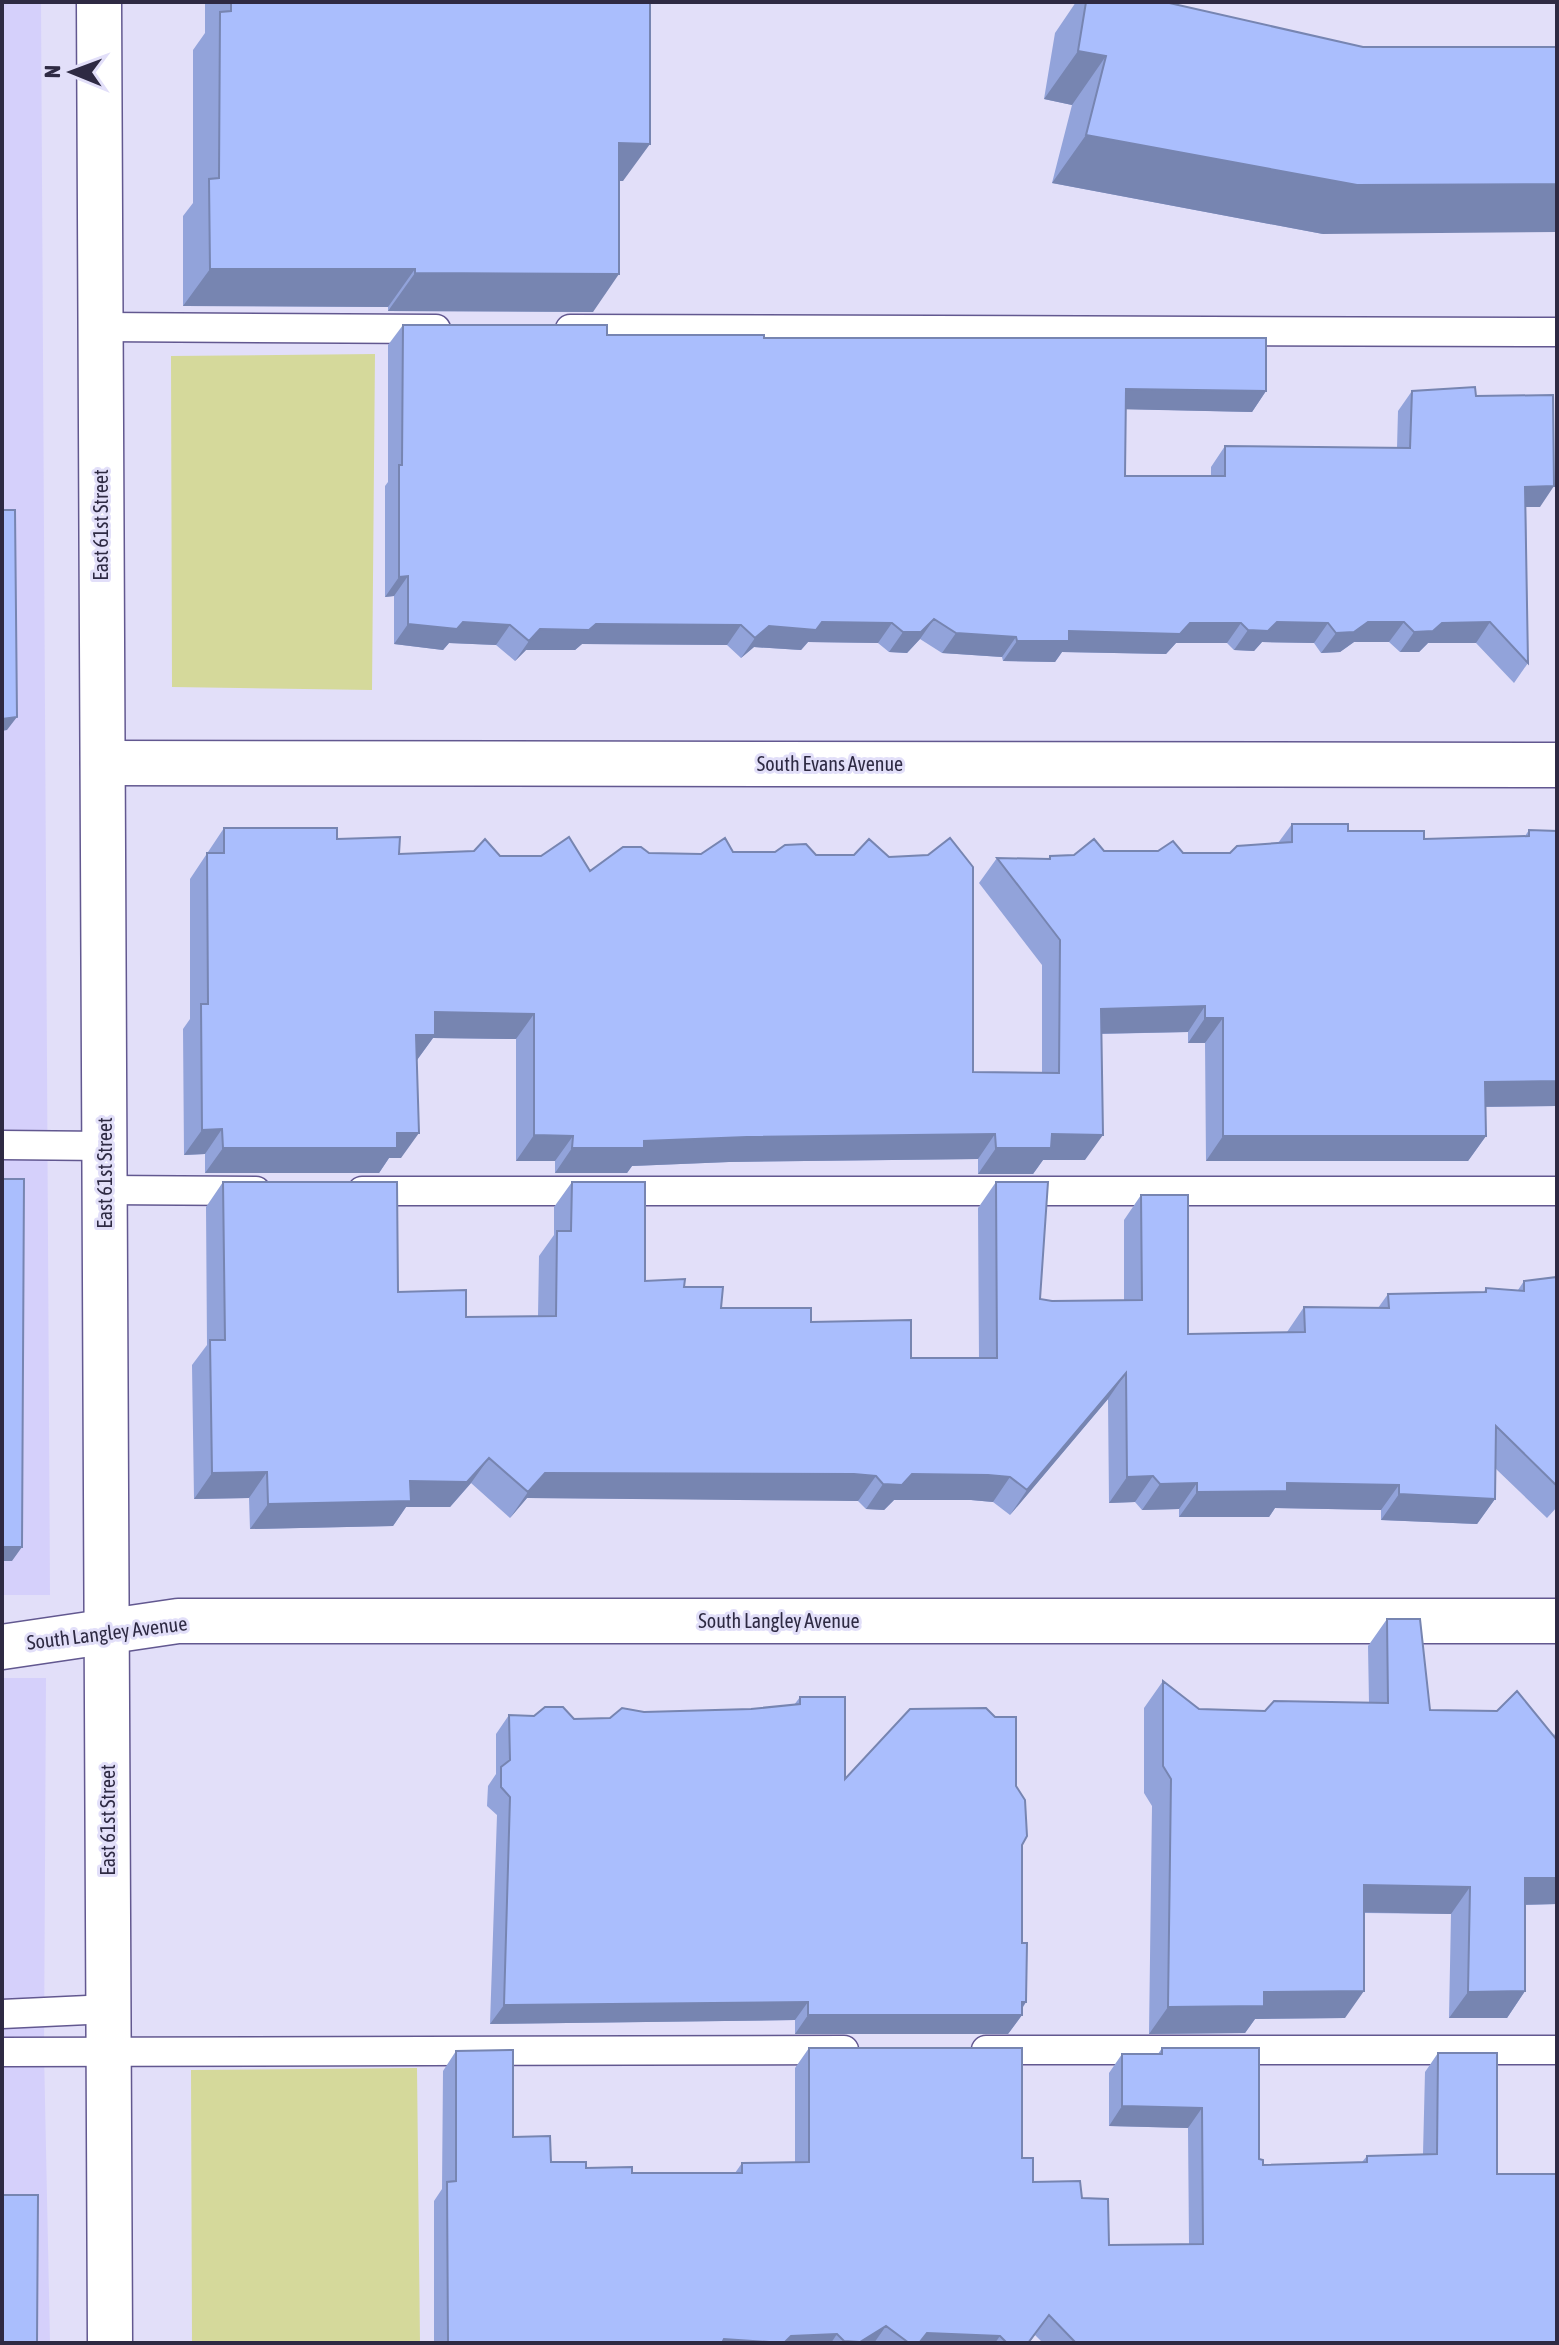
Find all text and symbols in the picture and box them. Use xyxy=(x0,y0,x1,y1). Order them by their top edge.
north arrow xyxy=(32,32,112,112)
text: N xyxy=(39,65,65,78)
street label: East 61st Street xyxy=(89,469,112,581)
street label: South Evans Avenue xyxy=(757,752,903,775)
street label: East 61st Street xyxy=(93,1117,116,1229)
street label: South Langley Avenue xyxy=(698,1609,860,1632)
street label: South Langley Avenue xyxy=(25,1611,188,1654)
street label: East 61st Street xyxy=(96,1764,119,1876)

